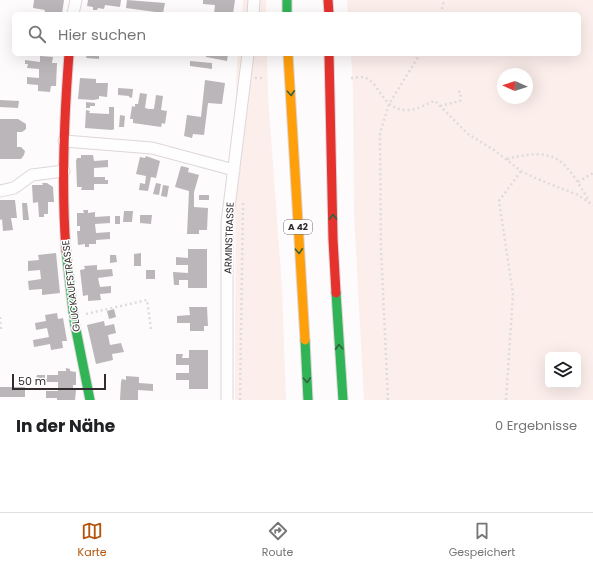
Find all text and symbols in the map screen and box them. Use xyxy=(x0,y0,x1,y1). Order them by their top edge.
search box xyxy=(12,12,581,56)
icon: search xyxy=(26,23,48,45)
text: Hier suchen xyxy=(58,24,146,45)
north arrow xyxy=(497,68,533,104)
one-way arrow xyxy=(286,90,295,96)
street label: ARMINSTRASSE xyxy=(220,202,238,274)
one-way arrow xyxy=(329,214,337,220)
road number: A 42 xyxy=(284,220,312,234)
street label: GLÜCKAUFSTRASSE xyxy=(58,239,84,333)
one-way arrow xyxy=(295,248,304,254)
one-way arrow xyxy=(335,344,344,350)
map controls xyxy=(545,352,581,388)
button: layers xyxy=(545,352,581,388)
scale bar xyxy=(12,372,106,391)
text: 50 m xyxy=(18,373,46,389)
one-way arrow xyxy=(302,377,311,384)
text: In der Nähe xyxy=(16,414,115,438)
text: 0 Ergebnisse xyxy=(495,416,577,435)
tab: Karte xyxy=(78,520,107,561)
tab: Route xyxy=(262,520,293,561)
tab: Gespeichert xyxy=(449,520,515,561)

